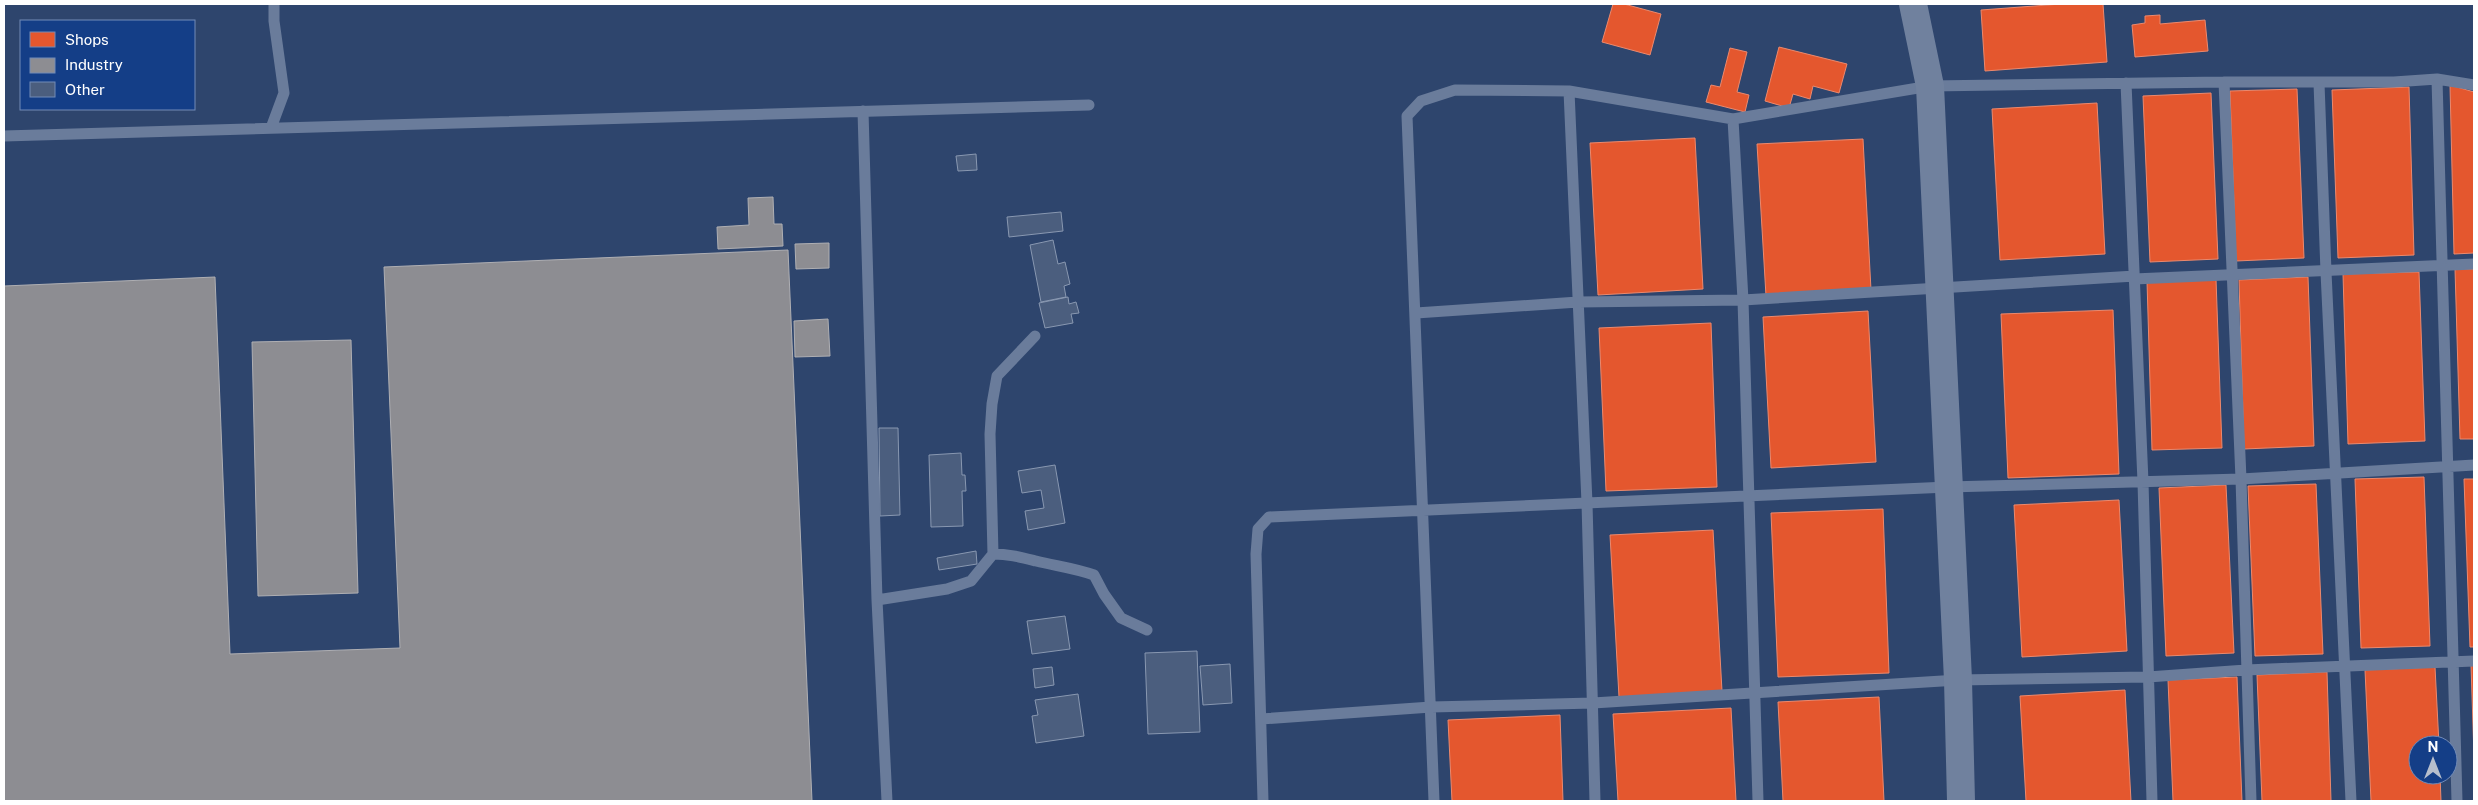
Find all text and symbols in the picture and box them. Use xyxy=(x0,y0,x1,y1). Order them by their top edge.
legend xyxy=(20,20,195,110)
text: Shops xyxy=(65,31,109,48)
text: Industry xyxy=(65,56,123,73)
text: Other xyxy=(65,81,105,98)
north arrow xyxy=(2408,735,2458,785)
text: N xyxy=(2428,739,2438,755)

